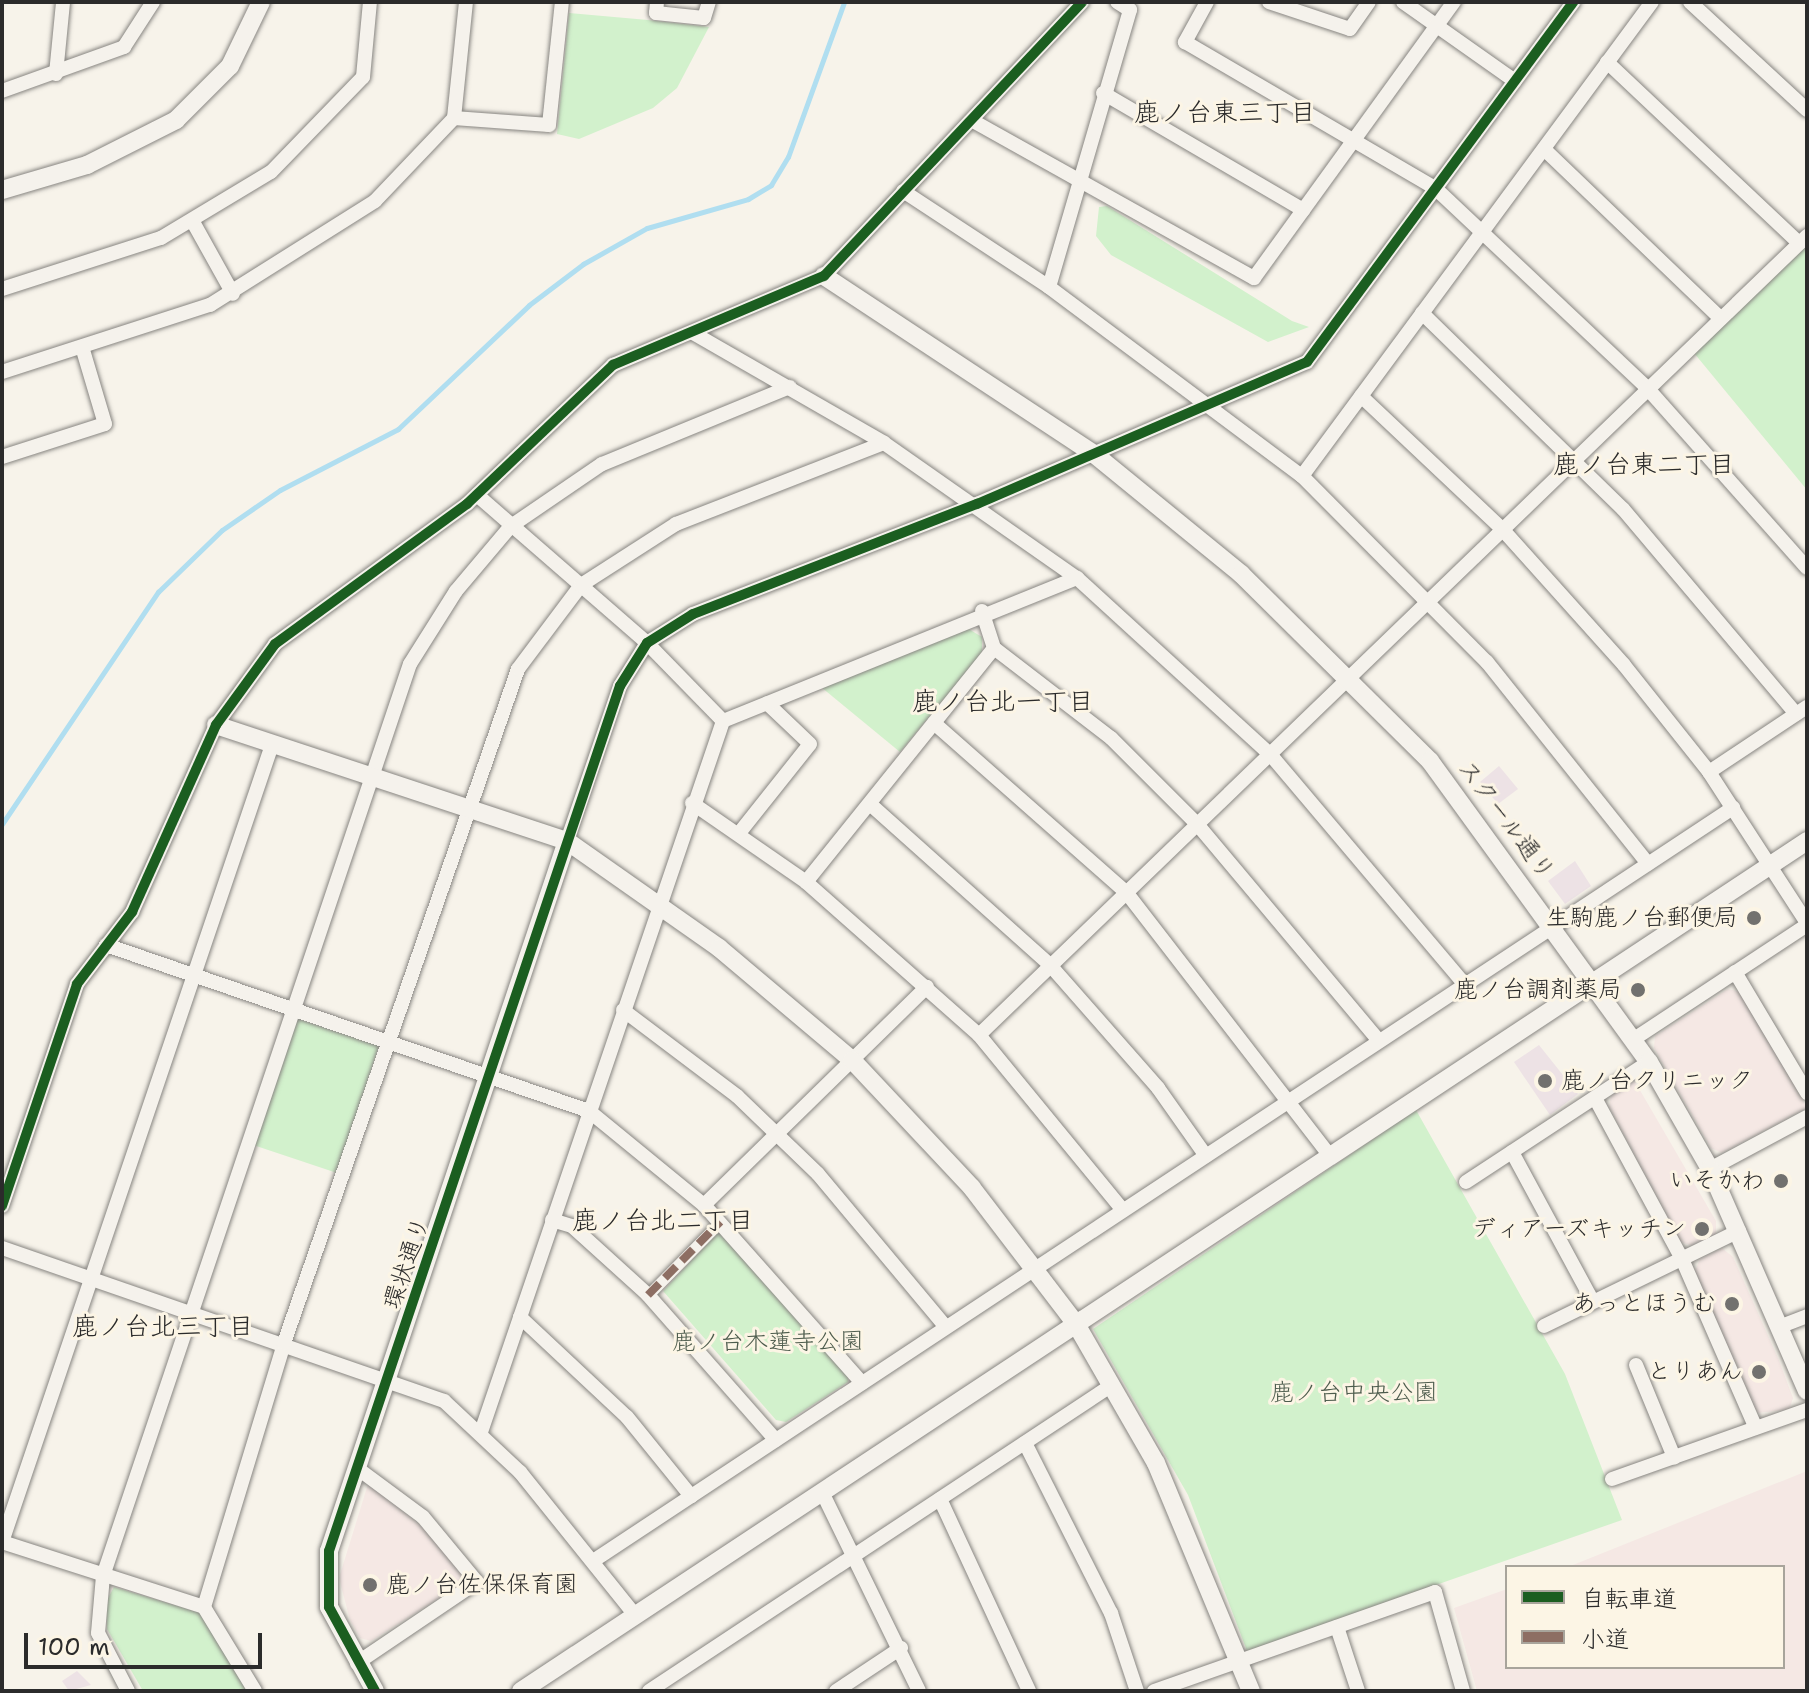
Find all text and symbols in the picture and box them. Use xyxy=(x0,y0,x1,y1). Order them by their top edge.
district label: 鹿ノ台東三丁目 xyxy=(1134,96,1316,128)
district label: 鹿ノ台東二丁目 xyxy=(1553,448,1735,480)
district label: 鹿ノ台北一丁目 xyxy=(912,685,1094,717)
street label: スクール通り xyxy=(1451,754,1561,886)
place label: 生駒鹿ノ台郵便局 xyxy=(1546,904,1738,932)
marker: 生駒鹿ノ台郵便局 xyxy=(1745,909,1763,927)
place label: 鹿ノ台調剤薬局 xyxy=(1454,976,1622,1004)
marker: 鹿ノ台調剤薬局 xyxy=(1629,981,1647,999)
place label: 鹿ノ台クリニック xyxy=(1561,1067,1753,1095)
marker: 鹿ノ台クリニック xyxy=(1536,1072,1554,1090)
place label: いそかわ xyxy=(1669,1167,1765,1195)
marker: いそかわ xyxy=(1772,1172,1790,1190)
district label: 鹿ノ台北二丁目 xyxy=(572,1204,754,1236)
street label: 環状通り xyxy=(378,1213,436,1313)
place label: ディアーズキッチン xyxy=(1471,1215,1686,1243)
marker: ディアーズキッチン xyxy=(1693,1220,1711,1238)
place label: あっとほうむ xyxy=(1572,1290,1716,1318)
marker: あっとほうむ xyxy=(1723,1295,1741,1313)
district label: 鹿ノ台北三丁目 xyxy=(72,1310,254,1342)
park label: 鹿ノ台木蓮寺公園 xyxy=(672,1328,864,1356)
place label: とりあん xyxy=(1647,1358,1743,1386)
marker: とりあん xyxy=(1750,1363,1768,1381)
park label: 鹿ノ台中央公園 xyxy=(1270,1379,1438,1407)
legend xyxy=(1505,1565,1785,1669)
place label: 鹿ノ台佐保保育園 xyxy=(386,1571,578,1599)
marker: 鹿ノ台佐保保育園 xyxy=(361,1576,379,1594)
text: 自転車道 xyxy=(1581,1583,1677,1615)
scale bar xyxy=(28,1617,266,1667)
text: 小道 xyxy=(1581,1623,1629,1655)
text: 100 m xyxy=(38,1631,110,1663)

